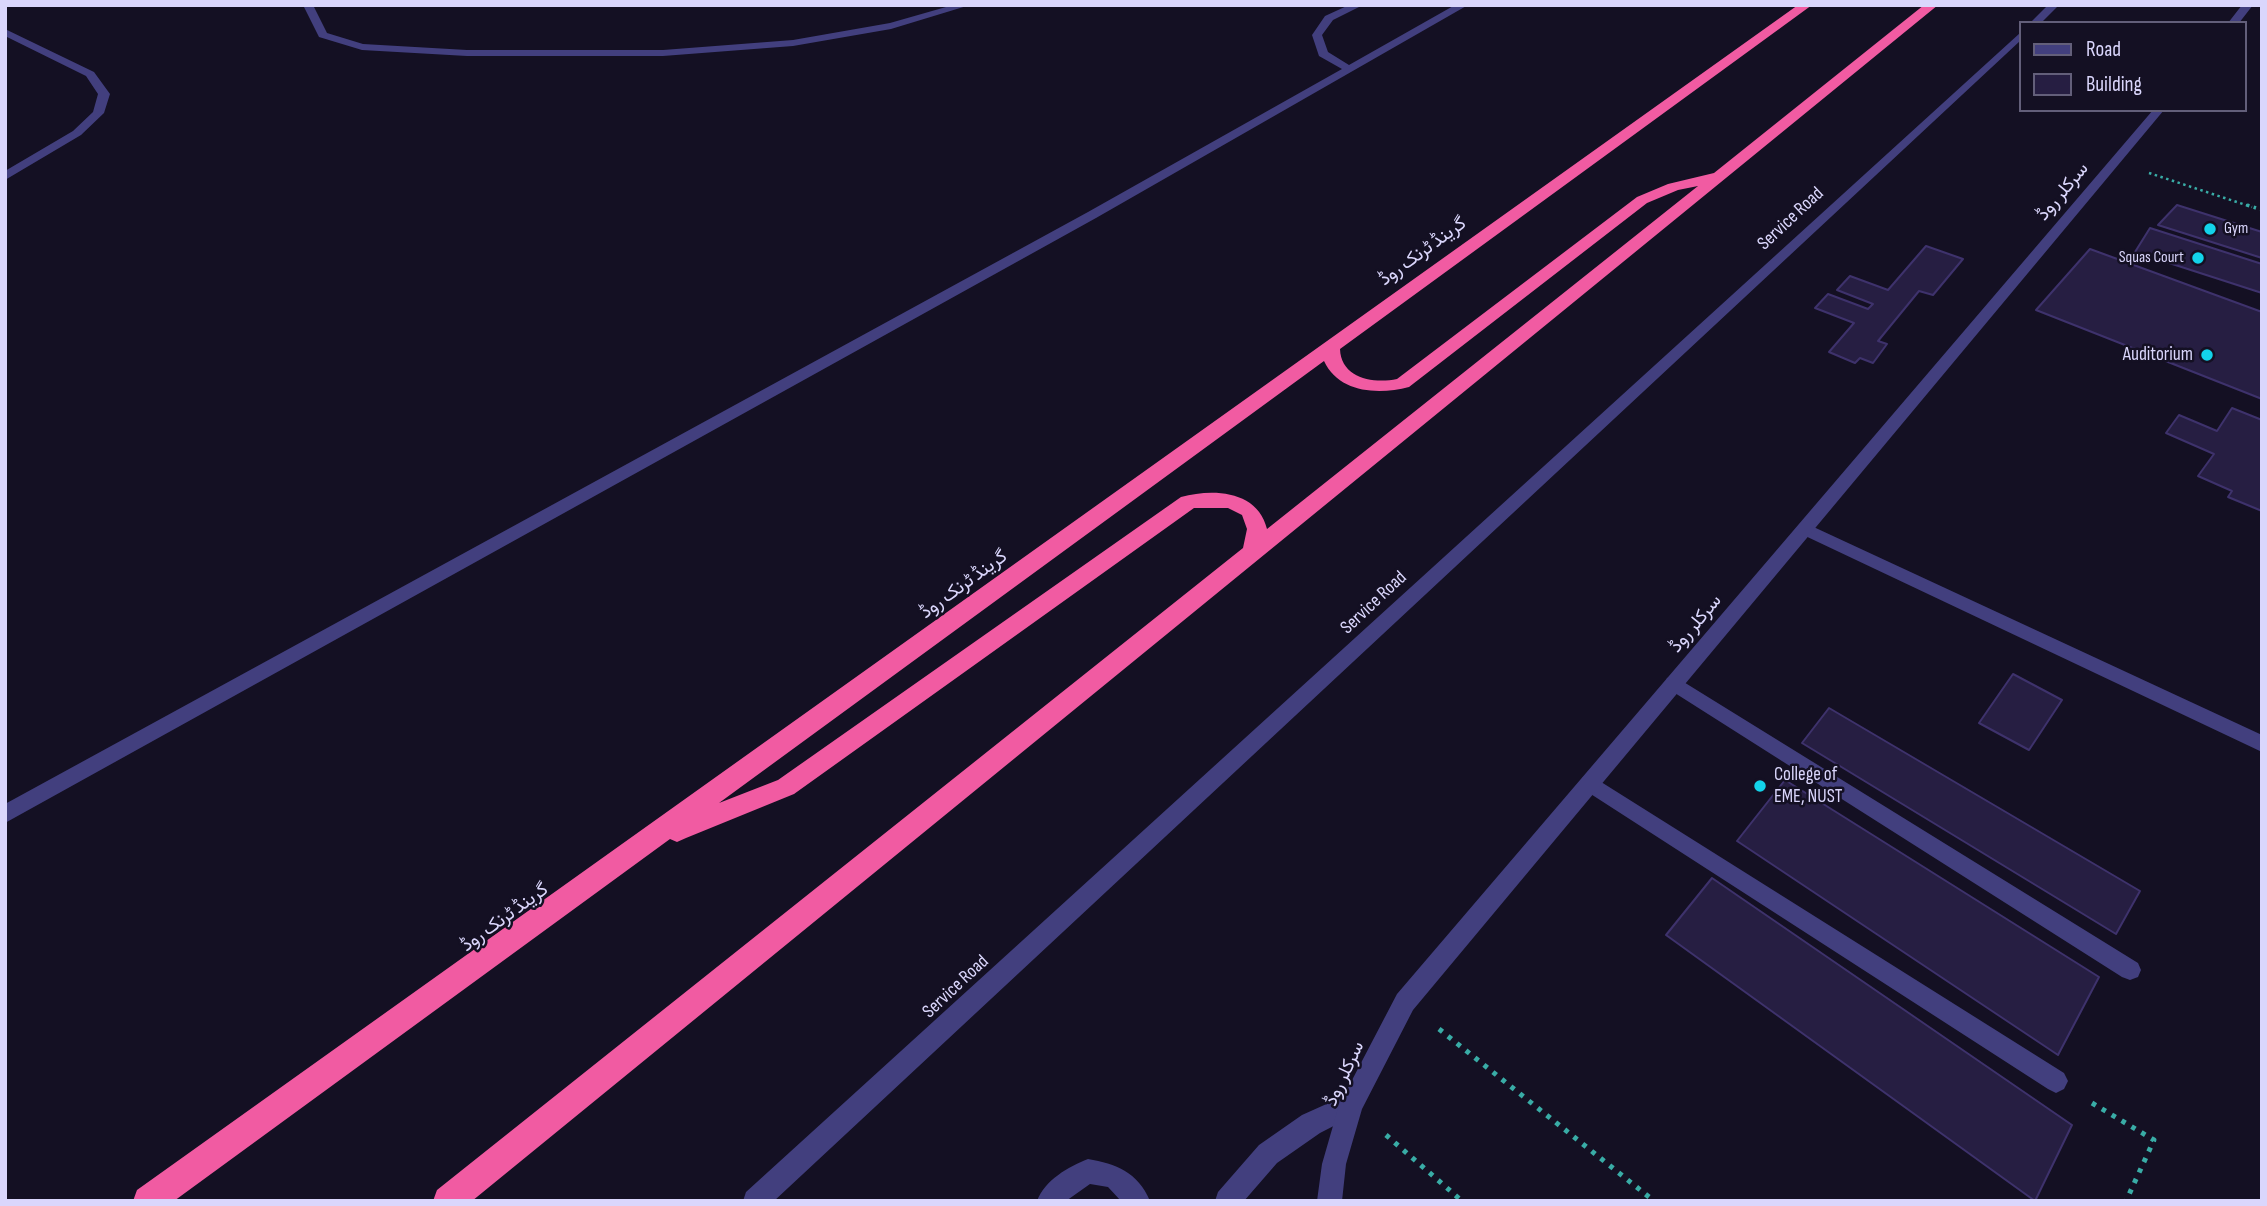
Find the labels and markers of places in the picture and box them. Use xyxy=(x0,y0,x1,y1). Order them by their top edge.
place label: Gym xyxy=(2224,219,2248,239)
marker: Gym xyxy=(2202,221,2218,237)
place label: Squas Court xyxy=(2119,248,2184,268)
marker: Squas Court xyxy=(2190,250,2206,266)
place label: Auditorium xyxy=(2123,344,2193,366)
marker: Auditorium xyxy=(2199,347,2215,363)
place label: College of EME, NUST xyxy=(1774,764,1842,808)
marker: College of EME, NUST xyxy=(1752,778,1768,794)

